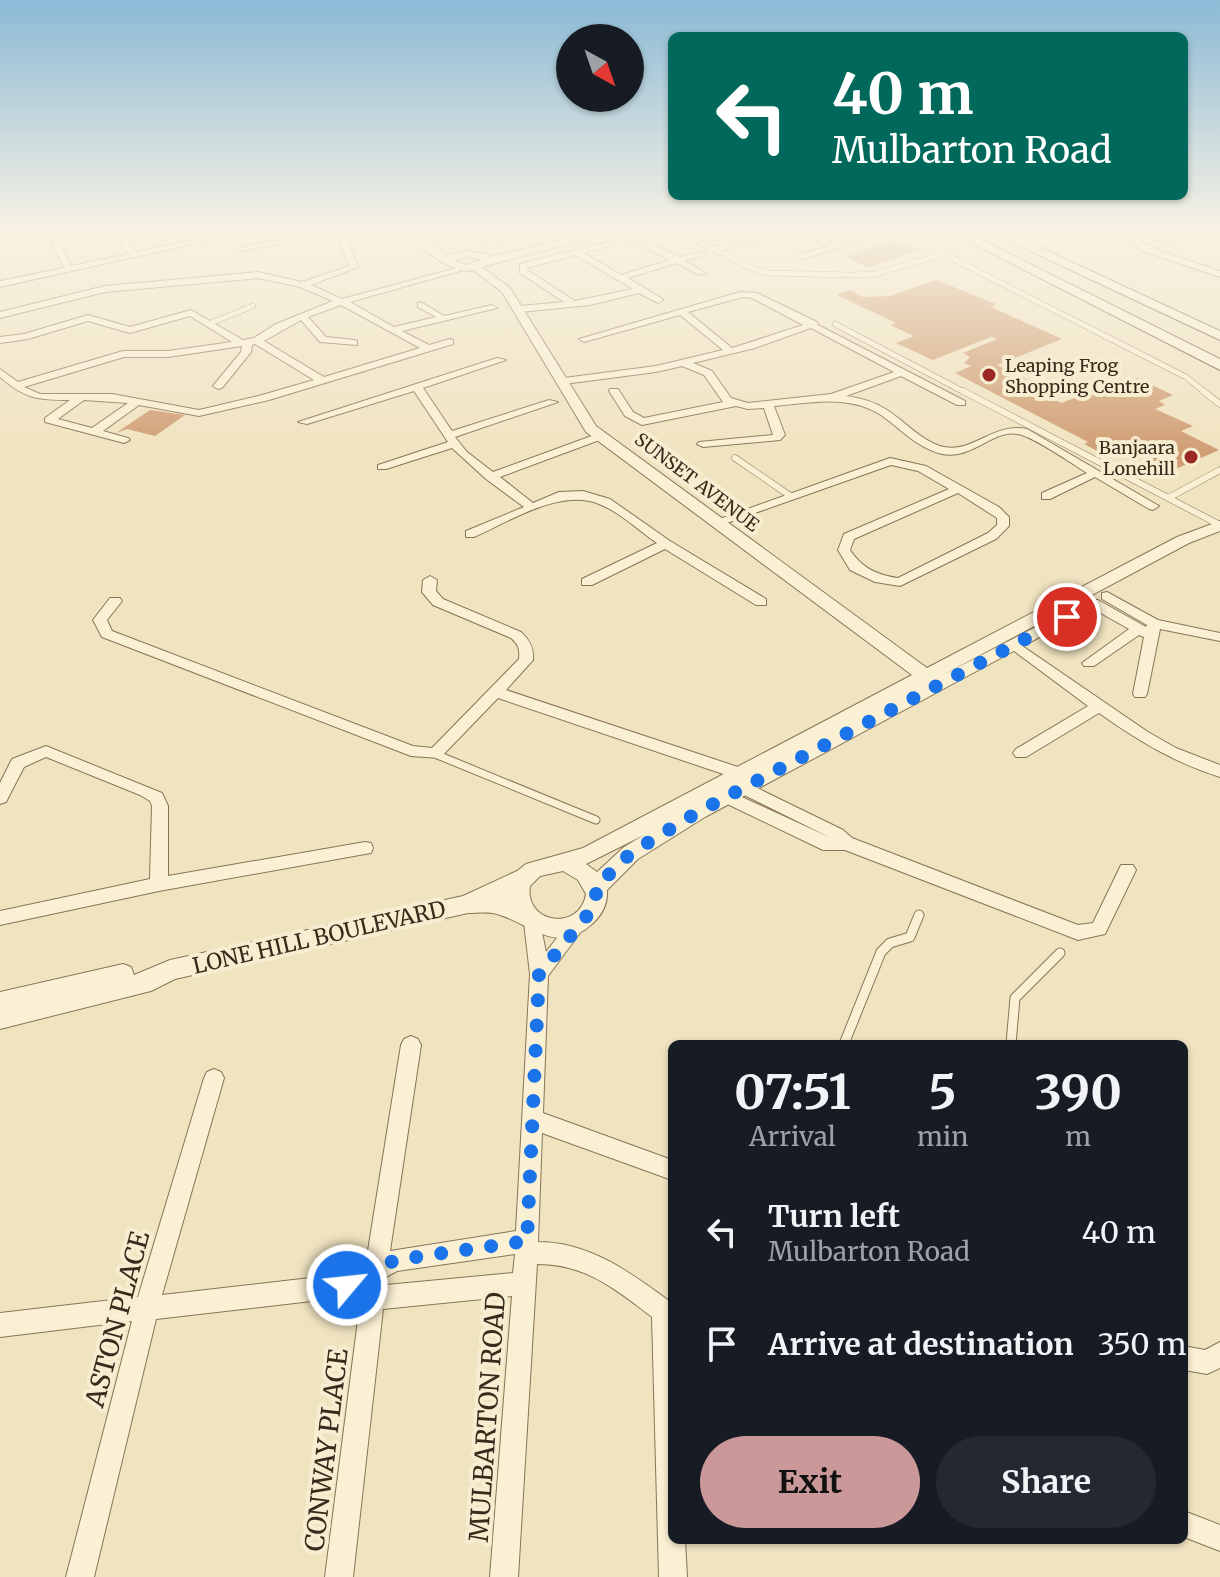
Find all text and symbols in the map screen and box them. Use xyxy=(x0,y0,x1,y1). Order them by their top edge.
north arrow xyxy=(556,24,644,112)
map controls xyxy=(556,24,644,112)
text: 40 m xyxy=(832,59,974,129)
icon: left xyxy=(700,64,804,168)
text: Mulbarton Road xyxy=(832,128,1112,173)
place label: Leaping Frog Shopping Centre xyxy=(1005,354,1150,398)
marker: Leaping Frog Shopping Centre xyxy=(980,366,998,384)
street label: SUNSET AVENUE xyxy=(630,428,764,537)
place label: Banjaara Lonehill xyxy=(1099,436,1175,480)
marker: Banjaara Lonehill xyxy=(1182,448,1200,466)
pin xyxy=(1033,583,1101,651)
icon: arrive xyxy=(1045,595,1089,639)
street label: LONE HILL BOULEVARD xyxy=(190,894,448,980)
text: 07:51 xyxy=(734,1062,851,1122)
text: 5 xyxy=(929,1062,957,1122)
text: 390 xyxy=(1034,1062,1122,1122)
text: Arrival xyxy=(749,1120,836,1153)
text: min xyxy=(917,1120,968,1153)
text: m xyxy=(1065,1120,1091,1153)
text: Turn left xyxy=(768,1197,900,1235)
icon: left xyxy=(700,1210,744,1254)
text: 40 m xyxy=(1082,1213,1156,1251)
street label: ASTON PLACE xyxy=(77,1227,156,1411)
text: Mulbarton Road xyxy=(768,1235,970,1268)
position arrow xyxy=(305,1243,389,1327)
street label: MULBARTON ROAD xyxy=(462,1291,512,1543)
icon: arrive xyxy=(700,1322,744,1366)
text: Arrive at destination xyxy=(768,1325,1074,1363)
text: 350 m xyxy=(1098,1325,1186,1363)
street label: CONWAY PLACE xyxy=(297,1346,355,1553)
button: Exit xyxy=(700,1436,920,1528)
button: Share xyxy=(936,1436,1156,1528)

